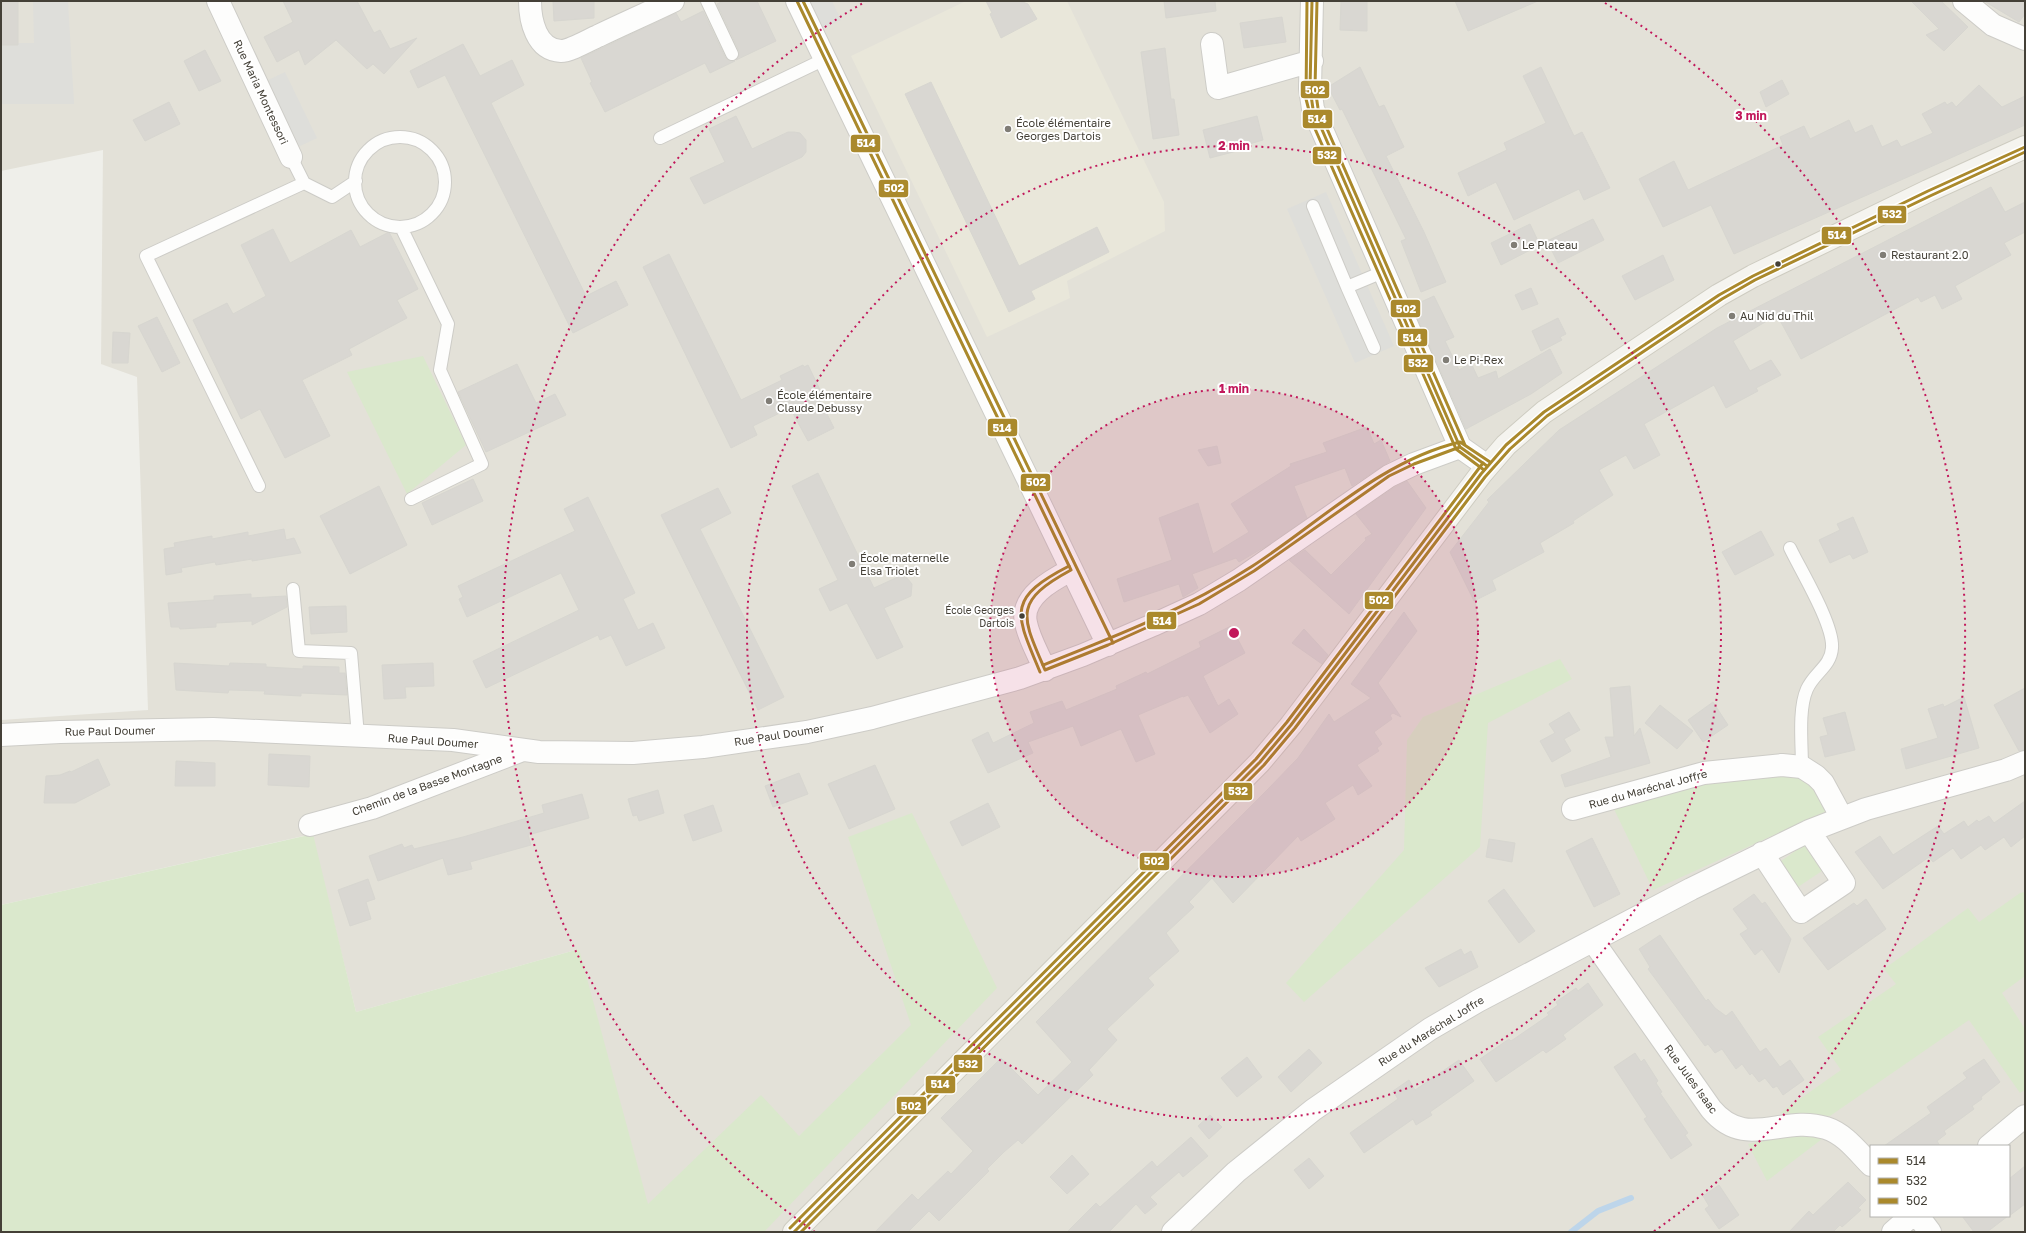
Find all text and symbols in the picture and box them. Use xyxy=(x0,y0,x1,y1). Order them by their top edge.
street label: Rue Maria Montessori xyxy=(231,37,291,146)
line badge: 502 xyxy=(1300,80,1330,99)
text: 502 xyxy=(1305,83,1326,96)
text: 3 min xyxy=(1735,108,1767,123)
line badge: 514 xyxy=(1302,109,1333,129)
text: 514 xyxy=(1307,112,1327,125)
place label: École élémentaire Georges Dartois xyxy=(1016,116,1111,142)
marker: École élémentaire Georges Dartois xyxy=(1003,124,1013,134)
line badge: 514 xyxy=(850,134,881,153)
text: 514 xyxy=(856,136,876,149)
text: 2 min xyxy=(1218,138,1250,153)
line badge: 532 xyxy=(1312,146,1342,165)
text: 532 xyxy=(1317,148,1337,161)
line badge: 502 xyxy=(878,179,909,198)
text: 502 xyxy=(884,181,905,194)
line badge: 532 xyxy=(1877,205,1907,224)
text: 532 xyxy=(1882,207,1902,220)
line badge: 514 xyxy=(1821,226,1852,245)
text: 514 xyxy=(1827,228,1847,241)
place label: Le Plateau xyxy=(1522,238,1578,251)
marker: Le Plateau xyxy=(1509,240,1519,250)
place label: Restaurant 2.0 xyxy=(1891,248,1969,261)
marker: Restaurant 2.0 xyxy=(1878,250,1888,260)
unlabelled marker xyxy=(1773,259,1783,269)
line badge: 502 xyxy=(1390,299,1421,318)
text: 502 xyxy=(1396,302,1417,315)
place label: Au Nid du Thil xyxy=(1740,309,1814,322)
marker: Au Nid du Thil xyxy=(1727,311,1737,321)
line badge: 514 xyxy=(1397,328,1428,347)
text: 514 xyxy=(1402,331,1422,344)
place label: Le Pi-Rex xyxy=(1454,353,1503,366)
line badge: 532 xyxy=(1403,354,1434,373)
marker: Le Pi-Rex xyxy=(1441,355,1451,365)
text: 532 xyxy=(1408,356,1428,369)
text: 1 min xyxy=(1219,381,1249,396)
place label: École élémentaire Claude Debussy xyxy=(777,388,872,414)
marker: École élémentaire Claude Debussy xyxy=(764,396,774,406)
line badge: 514 xyxy=(987,418,1018,437)
text: 514 xyxy=(992,421,1012,434)
line badge: 502 xyxy=(1020,473,1051,492)
text: 502 xyxy=(1026,475,1047,488)
place label: École maternelle Elsa Triolet xyxy=(860,551,949,577)
marker: École maternelle Elsa Triolet xyxy=(847,559,857,569)
line badge: 502 xyxy=(1364,591,1394,610)
text: 502 xyxy=(1369,593,1390,606)
place label: École Georges Dartois xyxy=(945,604,1014,629)
marker: École Georges Dartois xyxy=(1017,611,1027,621)
line badge: 514 xyxy=(1146,611,1177,630)
text: 514 xyxy=(1152,614,1172,627)
centre of rings xyxy=(1227,626,1241,640)
street label: Rue Paul Doumer xyxy=(733,721,825,748)
street label: Rue Paul Doumer xyxy=(65,723,156,738)
street label: Rue Paul Doumer xyxy=(387,731,479,750)
street label: Chemin de la Basse Montagne xyxy=(350,751,504,818)
street label: Rue du Maréchal Joffre xyxy=(1587,766,1708,811)
line badge: 532 xyxy=(1223,782,1253,801)
text: 532 xyxy=(1228,784,1248,797)
line badge: 502 xyxy=(1139,852,1170,871)
text: 502 xyxy=(1144,854,1165,867)
street label: Rue du Maréchal Joffre xyxy=(1376,993,1486,1068)
street label: Rue Jules Isaac xyxy=(1662,1042,1721,1116)
line badge: 532 xyxy=(953,1054,983,1073)
text: 532 xyxy=(958,1057,978,1070)
line badge: 514 xyxy=(925,1075,956,1094)
text: 514 xyxy=(930,1077,950,1090)
line badge: 502 xyxy=(896,1096,927,1115)
text: 502 xyxy=(901,1099,922,1112)
legend xyxy=(1870,1145,2010,1217)
text: 514 xyxy=(1906,1153,1926,1168)
text: 532 xyxy=(1906,1173,1927,1188)
text: 502 xyxy=(1906,1193,1927,1208)

